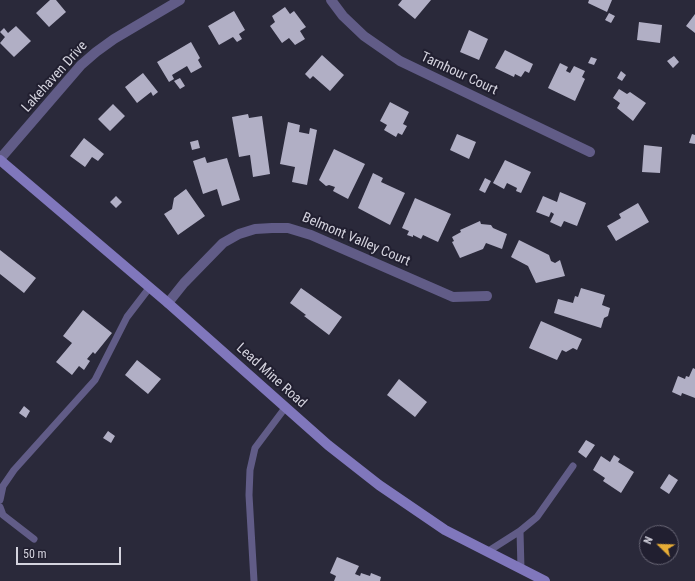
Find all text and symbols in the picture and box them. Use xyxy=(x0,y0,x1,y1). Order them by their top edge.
street label: Lakehaven Drive xyxy=(19,38,91,116)
street label: Tarnhour Court xyxy=(418,49,500,99)
street label: Belmont Valley Court xyxy=(299,210,413,270)
street label: Lead Mine Road xyxy=(232,340,310,412)
north arrow xyxy=(639,525,679,565)
text: N xyxy=(641,535,656,546)
scale bar xyxy=(18,539,123,565)
text: 50 m xyxy=(23,547,47,561)

